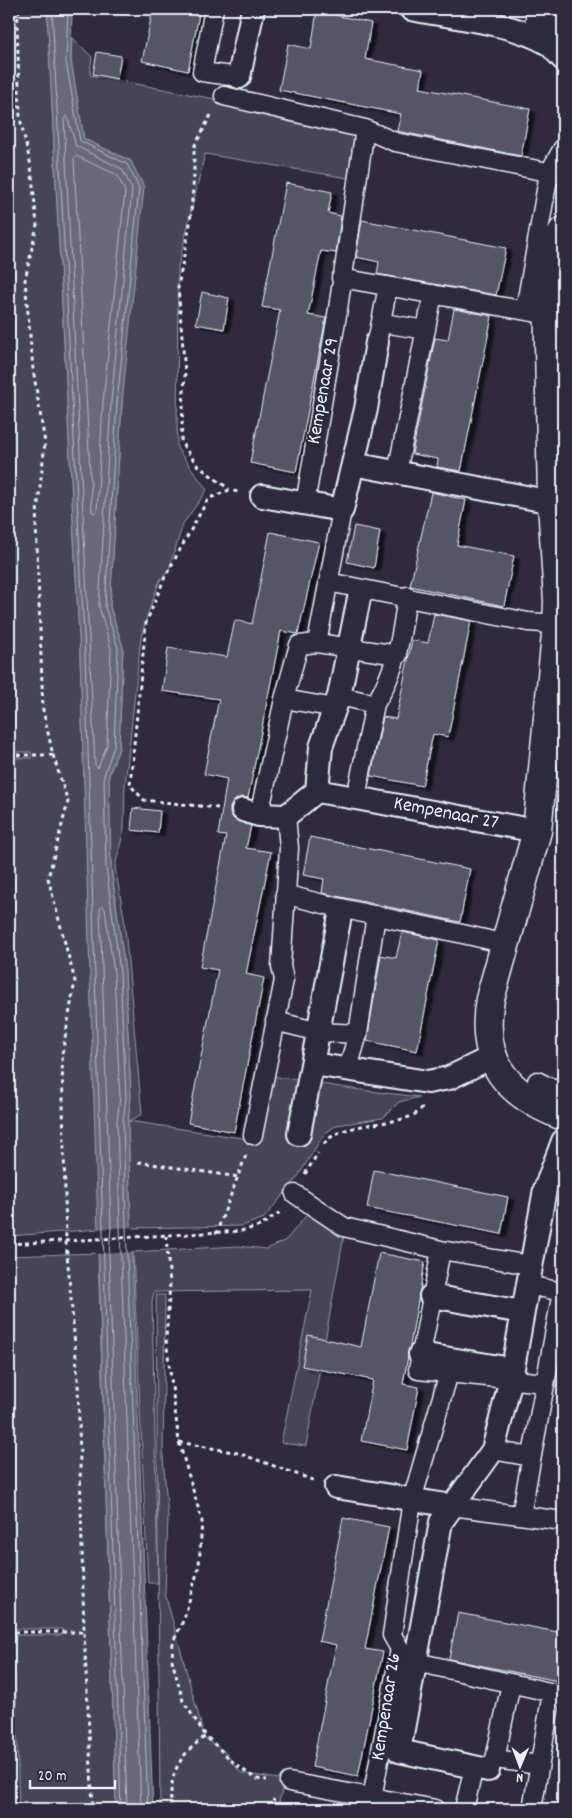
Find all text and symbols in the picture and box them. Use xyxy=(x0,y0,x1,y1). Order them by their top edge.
street label: Kempenaar 29 xyxy=(301,336,347,446)
street label: Kempenaar 27 xyxy=(391,790,501,838)
street label: Kempenaar 26 xyxy=(365,1651,409,1763)
north arrow xyxy=(494,1740,544,1790)
scale bar xyxy=(30,1758,115,1790)
text: 20 m xyxy=(38,1766,66,1788)
text: N xyxy=(516,1767,523,1787)

